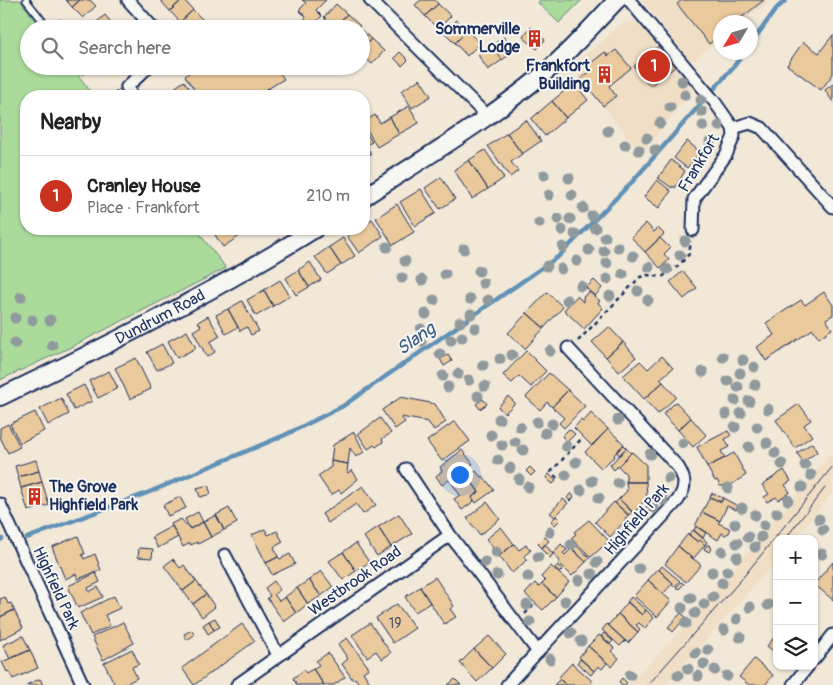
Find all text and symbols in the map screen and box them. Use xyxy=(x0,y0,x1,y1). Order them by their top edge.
north arrow xyxy=(713,15,758,60)
place label: Sommerville Lodge xyxy=(435,19,521,57)
search box xyxy=(20,20,370,75)
building icon: Sommerville Lodge xyxy=(524,28,544,48)
icon: search xyxy=(38,34,66,62)
text: Search here xyxy=(78,36,171,60)
pin: 1 xyxy=(638,47,670,85)
place label: Frankfort Building xyxy=(526,56,591,94)
building icon: Frankfort Building xyxy=(594,65,614,85)
text: Nearby xyxy=(40,109,101,136)
street label: Frankfort xyxy=(674,130,724,196)
text: Cranley House xyxy=(87,174,200,198)
text: 1 xyxy=(53,186,59,206)
text: 210 m xyxy=(306,186,350,206)
text: Place · Frankfort xyxy=(87,198,200,218)
street label: Dundrum Road xyxy=(112,285,209,349)
water label: Slang xyxy=(392,316,441,360)
your location xyxy=(447,462,473,488)
place label: The Grove Highfield Park xyxy=(48,477,138,515)
street label: Highfield Park xyxy=(600,479,674,559)
building icon: The Grove Highfield Park xyxy=(25,486,45,506)
map controls xyxy=(773,535,818,670)
button: + xyxy=(773,535,818,580)
street label: Westbrook Road xyxy=(305,542,405,620)
street label: Highfield Park xyxy=(28,543,84,633)
button: − xyxy=(773,580,818,625)
house number: 19 xyxy=(389,615,401,632)
button: layers xyxy=(773,625,818,670)

